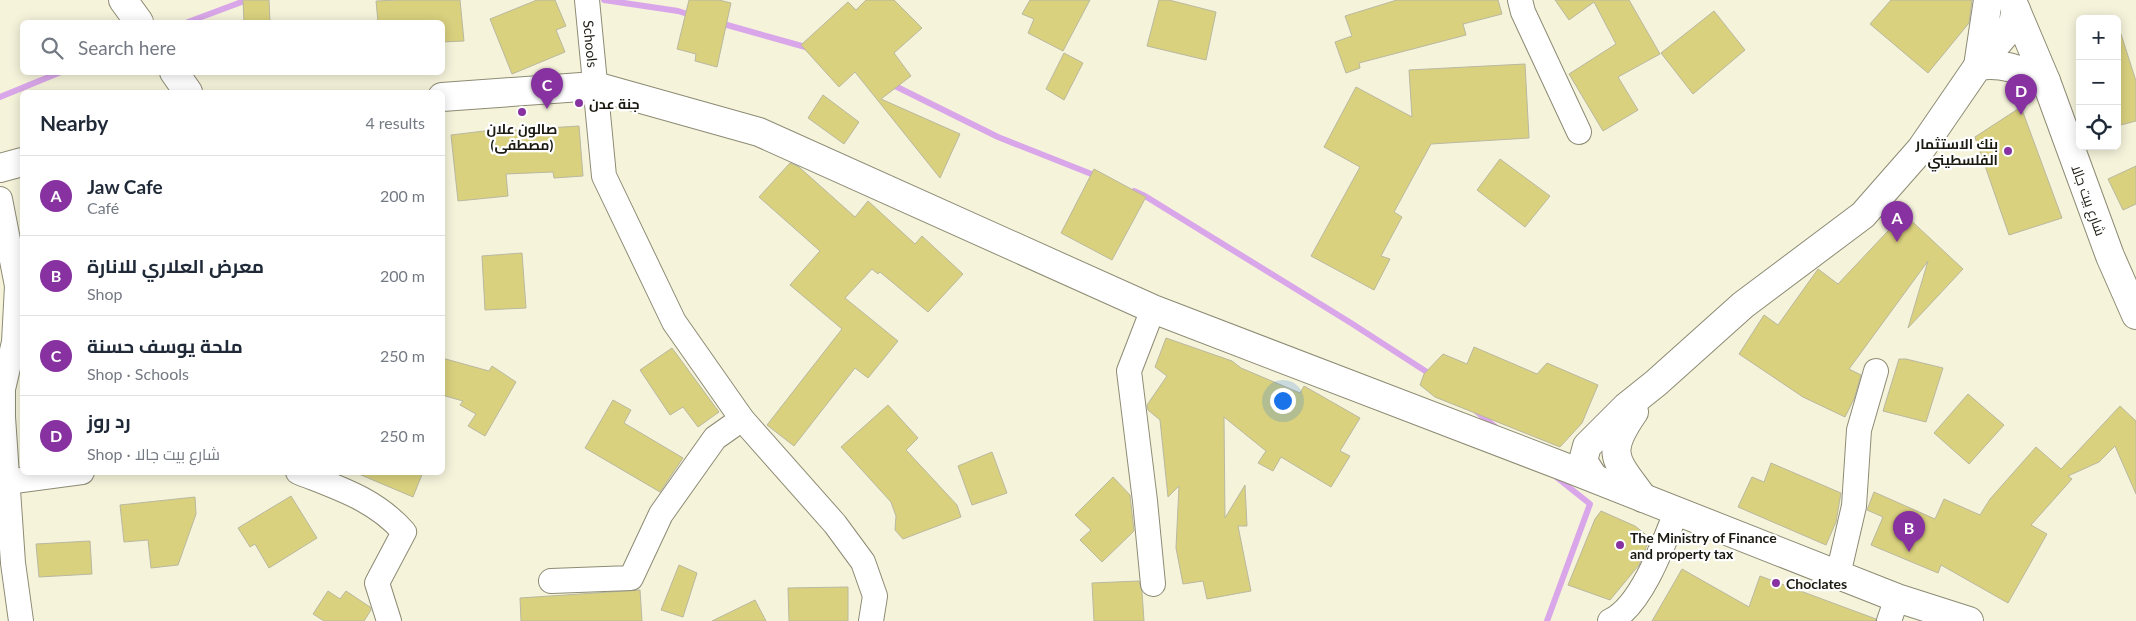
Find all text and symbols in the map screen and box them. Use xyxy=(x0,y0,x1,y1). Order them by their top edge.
map controls xyxy=(2076,15,2121,150)
button: + xyxy=(2076,15,2121,60)
street label: Schools xyxy=(580,19,602,68)
search box xyxy=(20,20,445,75)
icon: search xyxy=(38,34,66,62)
text: Search here xyxy=(78,36,176,59)
button: − xyxy=(2076,60,2121,105)
pin: C xyxy=(531,68,563,109)
pin: D xyxy=(2005,74,2037,115)
place label: جنة عدن xyxy=(589,95,640,112)
marker: جنة عدن xyxy=(573,97,585,109)
button: locate xyxy=(2076,105,2121,150)
marker: صالون علان (مصطفى) xyxy=(516,106,528,118)
text: Nearby xyxy=(40,110,108,135)
text: 4 results xyxy=(365,113,425,132)
place label: صالون علان (مصطفى) xyxy=(487,120,557,154)
place label: بنك الاستثمار الفلسطيني xyxy=(1915,135,1998,172)
marker: بنك الاستثمار الفلسطيني xyxy=(2002,145,2014,157)
street label: شارع بيت جالا xyxy=(2067,162,2110,238)
text: Jaw Cafe xyxy=(87,175,163,198)
text: A xyxy=(50,186,62,205)
text: 200 m xyxy=(380,186,425,205)
text: Café xyxy=(87,198,119,217)
pin: A xyxy=(1881,201,1913,242)
text: معرض العلاري للانارة xyxy=(87,254,264,277)
text: B xyxy=(51,266,61,285)
text: 200 m xyxy=(380,266,425,285)
text: Shop xyxy=(87,284,123,303)
text: ملحة يوسف حسنة xyxy=(87,334,243,357)
text: C xyxy=(51,346,61,365)
text: 250 m xyxy=(380,346,425,365)
text: Shop · Schools xyxy=(87,364,189,383)
your location xyxy=(1270,388,1296,414)
text: رد روز xyxy=(87,409,131,432)
text: D xyxy=(50,426,62,445)
text: 250 m xyxy=(380,426,425,445)
text: Shop · شارع بيت جالا xyxy=(87,444,220,463)
pin: B xyxy=(1893,511,1925,552)
place label: The Ministry of Finance and property tax xyxy=(1630,529,1777,562)
marker: The Ministry of Finance and property tax xyxy=(1614,539,1626,551)
place label: Choclates xyxy=(1786,575,1847,592)
marker: Choclates xyxy=(1770,577,1782,589)

